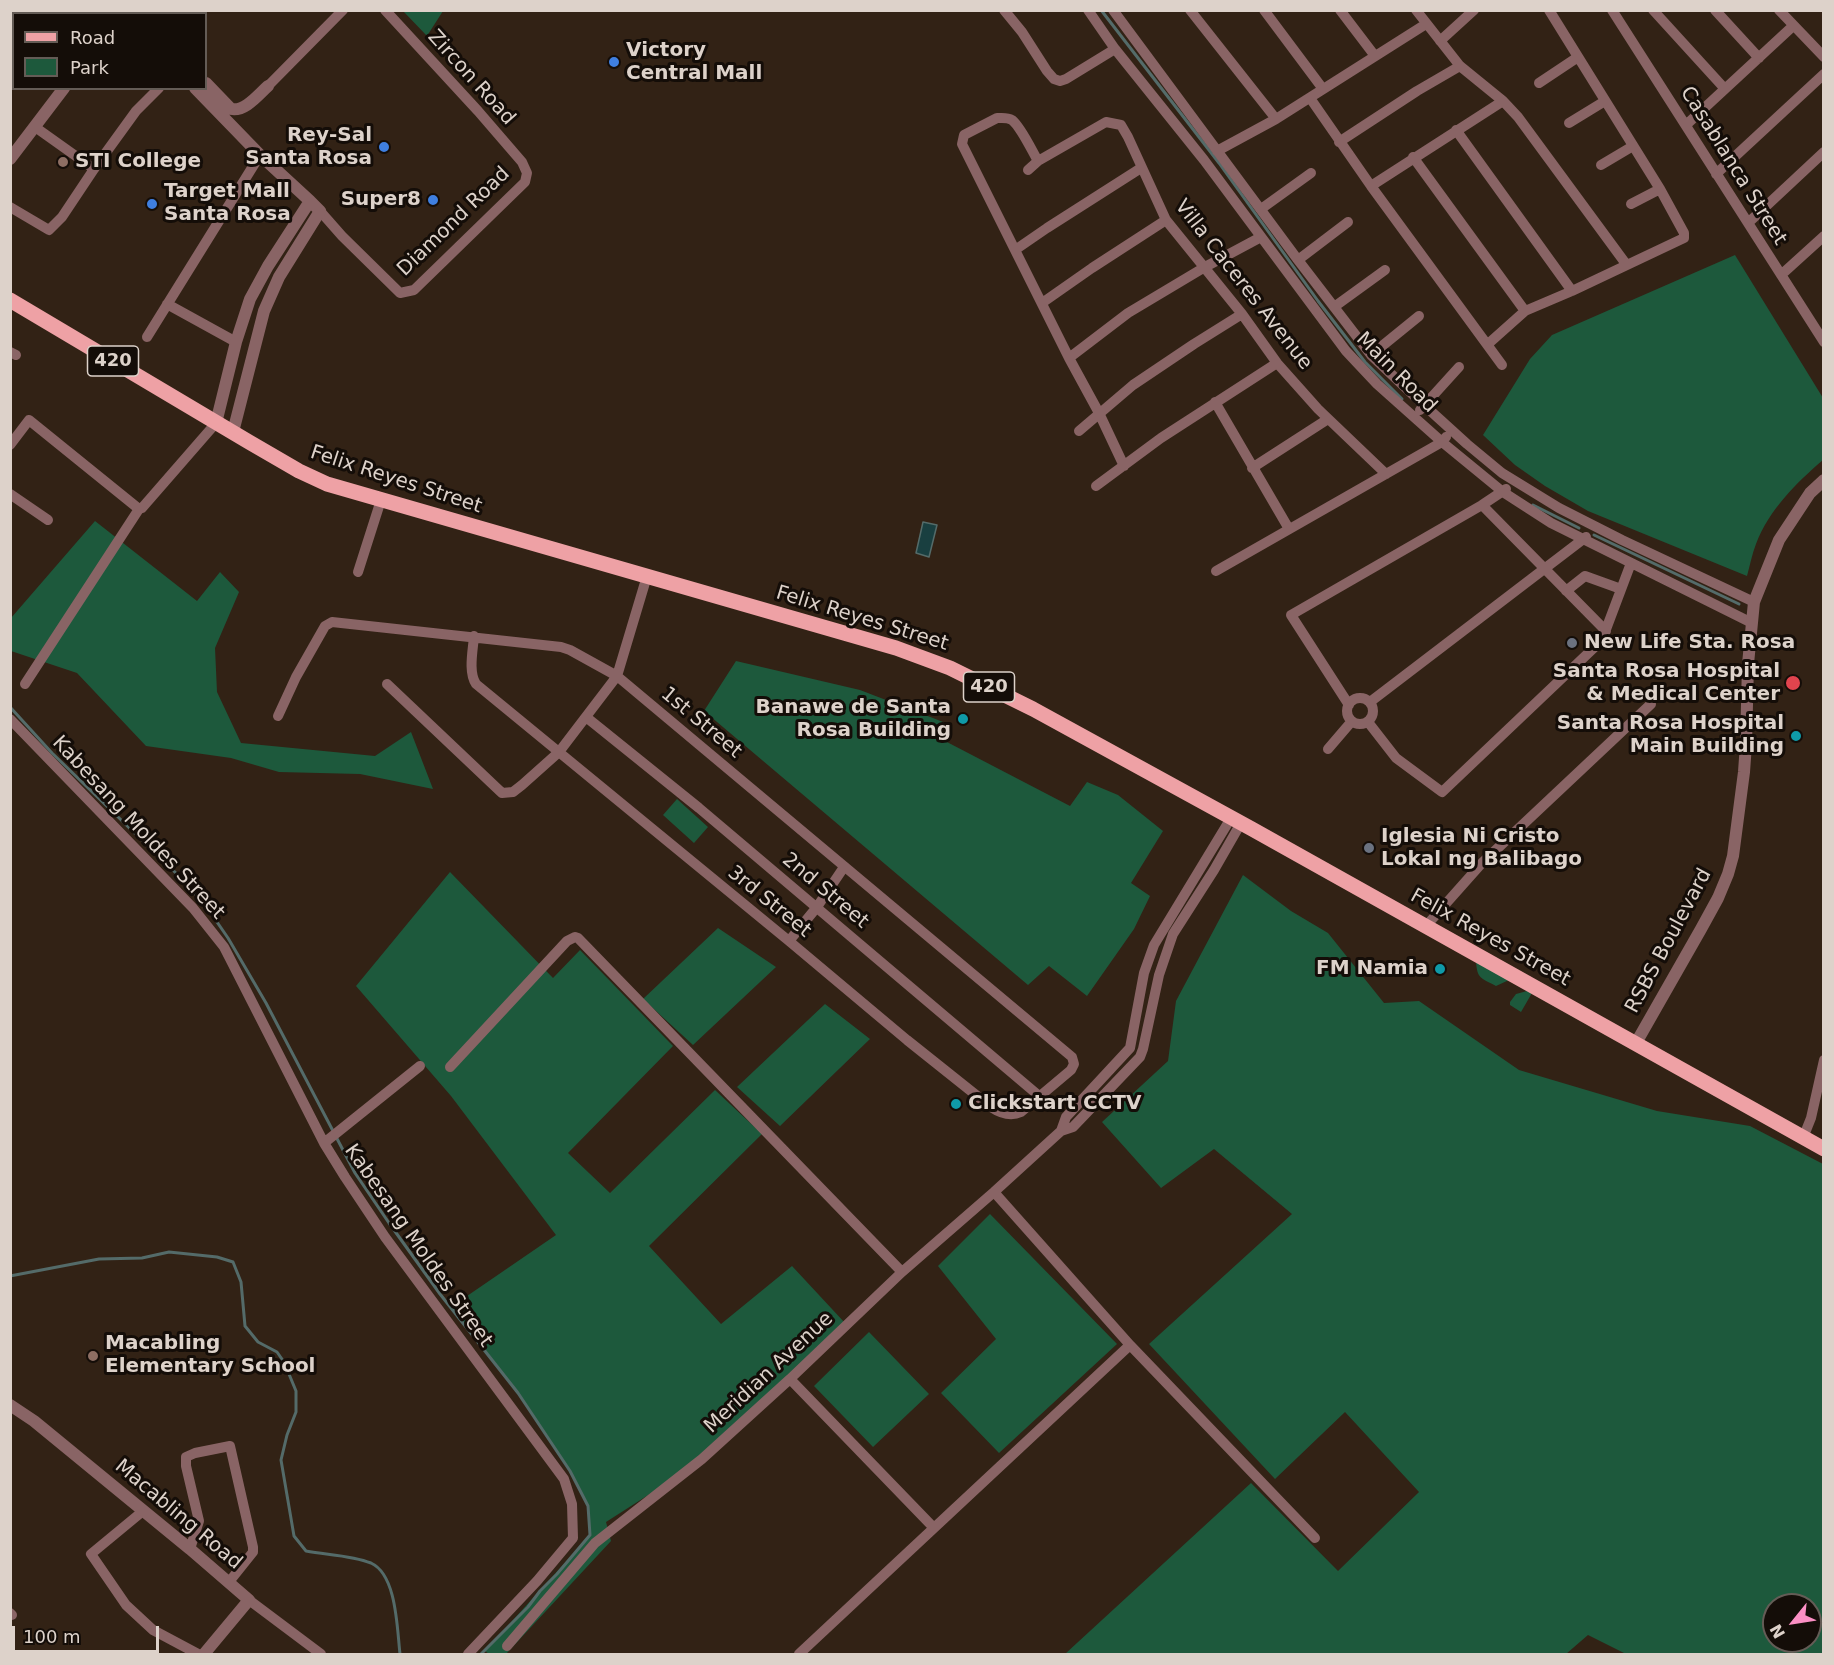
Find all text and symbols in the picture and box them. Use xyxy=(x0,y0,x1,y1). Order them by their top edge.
legend xyxy=(12,12,207,90)
street label: Zircon Road xyxy=(422,26,520,130)
text: Road xyxy=(70,27,115,48)
place label: Victory Central Mall xyxy=(626,39,762,86)
marker: Victory Central Mall xyxy=(607,55,621,69)
text: Park xyxy=(70,57,109,78)
street label: Casablanca Street xyxy=(1674,82,1792,250)
place label: Rey-Sal Santa Rosa xyxy=(245,124,372,171)
marker: Rey-Sal Santa Rosa xyxy=(377,140,391,154)
place label: STI College xyxy=(75,150,201,174)
marker: STI College xyxy=(56,155,70,169)
street label: Diamond Road xyxy=(393,162,515,282)
place label: Target Mall Santa Rosa xyxy=(164,180,291,227)
place label: Super8 xyxy=(341,188,421,212)
marker: Super8 xyxy=(426,193,440,207)
street label: Villa Caceres Avenue xyxy=(1169,195,1317,375)
marker: Target Mall Santa Rosa xyxy=(145,197,159,211)
street label: Main Road xyxy=(1351,328,1441,418)
road number: 420 xyxy=(88,346,138,376)
street label: Felix Reyes Street xyxy=(307,441,485,519)
street label: Felix Reyes Street xyxy=(773,581,951,657)
place label: New Life Sta. Rosa xyxy=(1584,631,1795,655)
marker: New Life Sta. Rosa xyxy=(1565,636,1579,650)
place label: Santa Rosa Hospital & Medical Center xyxy=(1553,660,1780,707)
road number: 420 xyxy=(964,672,1014,702)
marker: Santa Rosa Hospital & Medical Center xyxy=(1784,674,1802,692)
street label: 1st Street xyxy=(656,682,746,764)
place label: Banawe de Santa Rosa Building xyxy=(755,696,951,743)
marker: Banawe de Santa Rosa Building xyxy=(956,712,970,726)
place label: Santa Rosa Hospital Main Building xyxy=(1557,712,1784,759)
marker: Santa Rosa Hospital Main Building xyxy=(1789,729,1803,743)
street label: Kabesang Moldes Street xyxy=(47,731,229,925)
place label: Iglesia Ni Cristo Lokal ng Balibago xyxy=(1381,825,1582,872)
marker: Iglesia Ni Cristo Lokal ng Balibago xyxy=(1362,841,1376,855)
street label: 2nd Street xyxy=(777,848,873,934)
street label: 3rd Street xyxy=(722,861,816,943)
street label: RSBS Boulevard xyxy=(1621,865,1717,1017)
street label: Felix Reyes Street xyxy=(1406,884,1574,992)
place label: FM Namia xyxy=(1316,957,1428,981)
marker: FM Namia xyxy=(1433,962,1447,976)
place label: Clickstart CCTV xyxy=(968,1092,1141,1116)
marker: Clickstart CCTV xyxy=(949,1097,963,1111)
street label: Kabesang Moldes Street xyxy=(339,1140,497,1352)
street label: Meridian Avenue xyxy=(700,1307,838,1439)
place label: Macabling Elementary School xyxy=(105,1332,315,1379)
marker: Macabling Elementary School xyxy=(86,1349,100,1363)
street label: Macabling Road xyxy=(110,1455,246,1575)
north arrow xyxy=(1762,1593,1822,1653)
scale bar xyxy=(15,1614,162,1652)
text: N xyxy=(1766,1621,1789,1642)
text: 100 m xyxy=(23,1626,81,1647)

